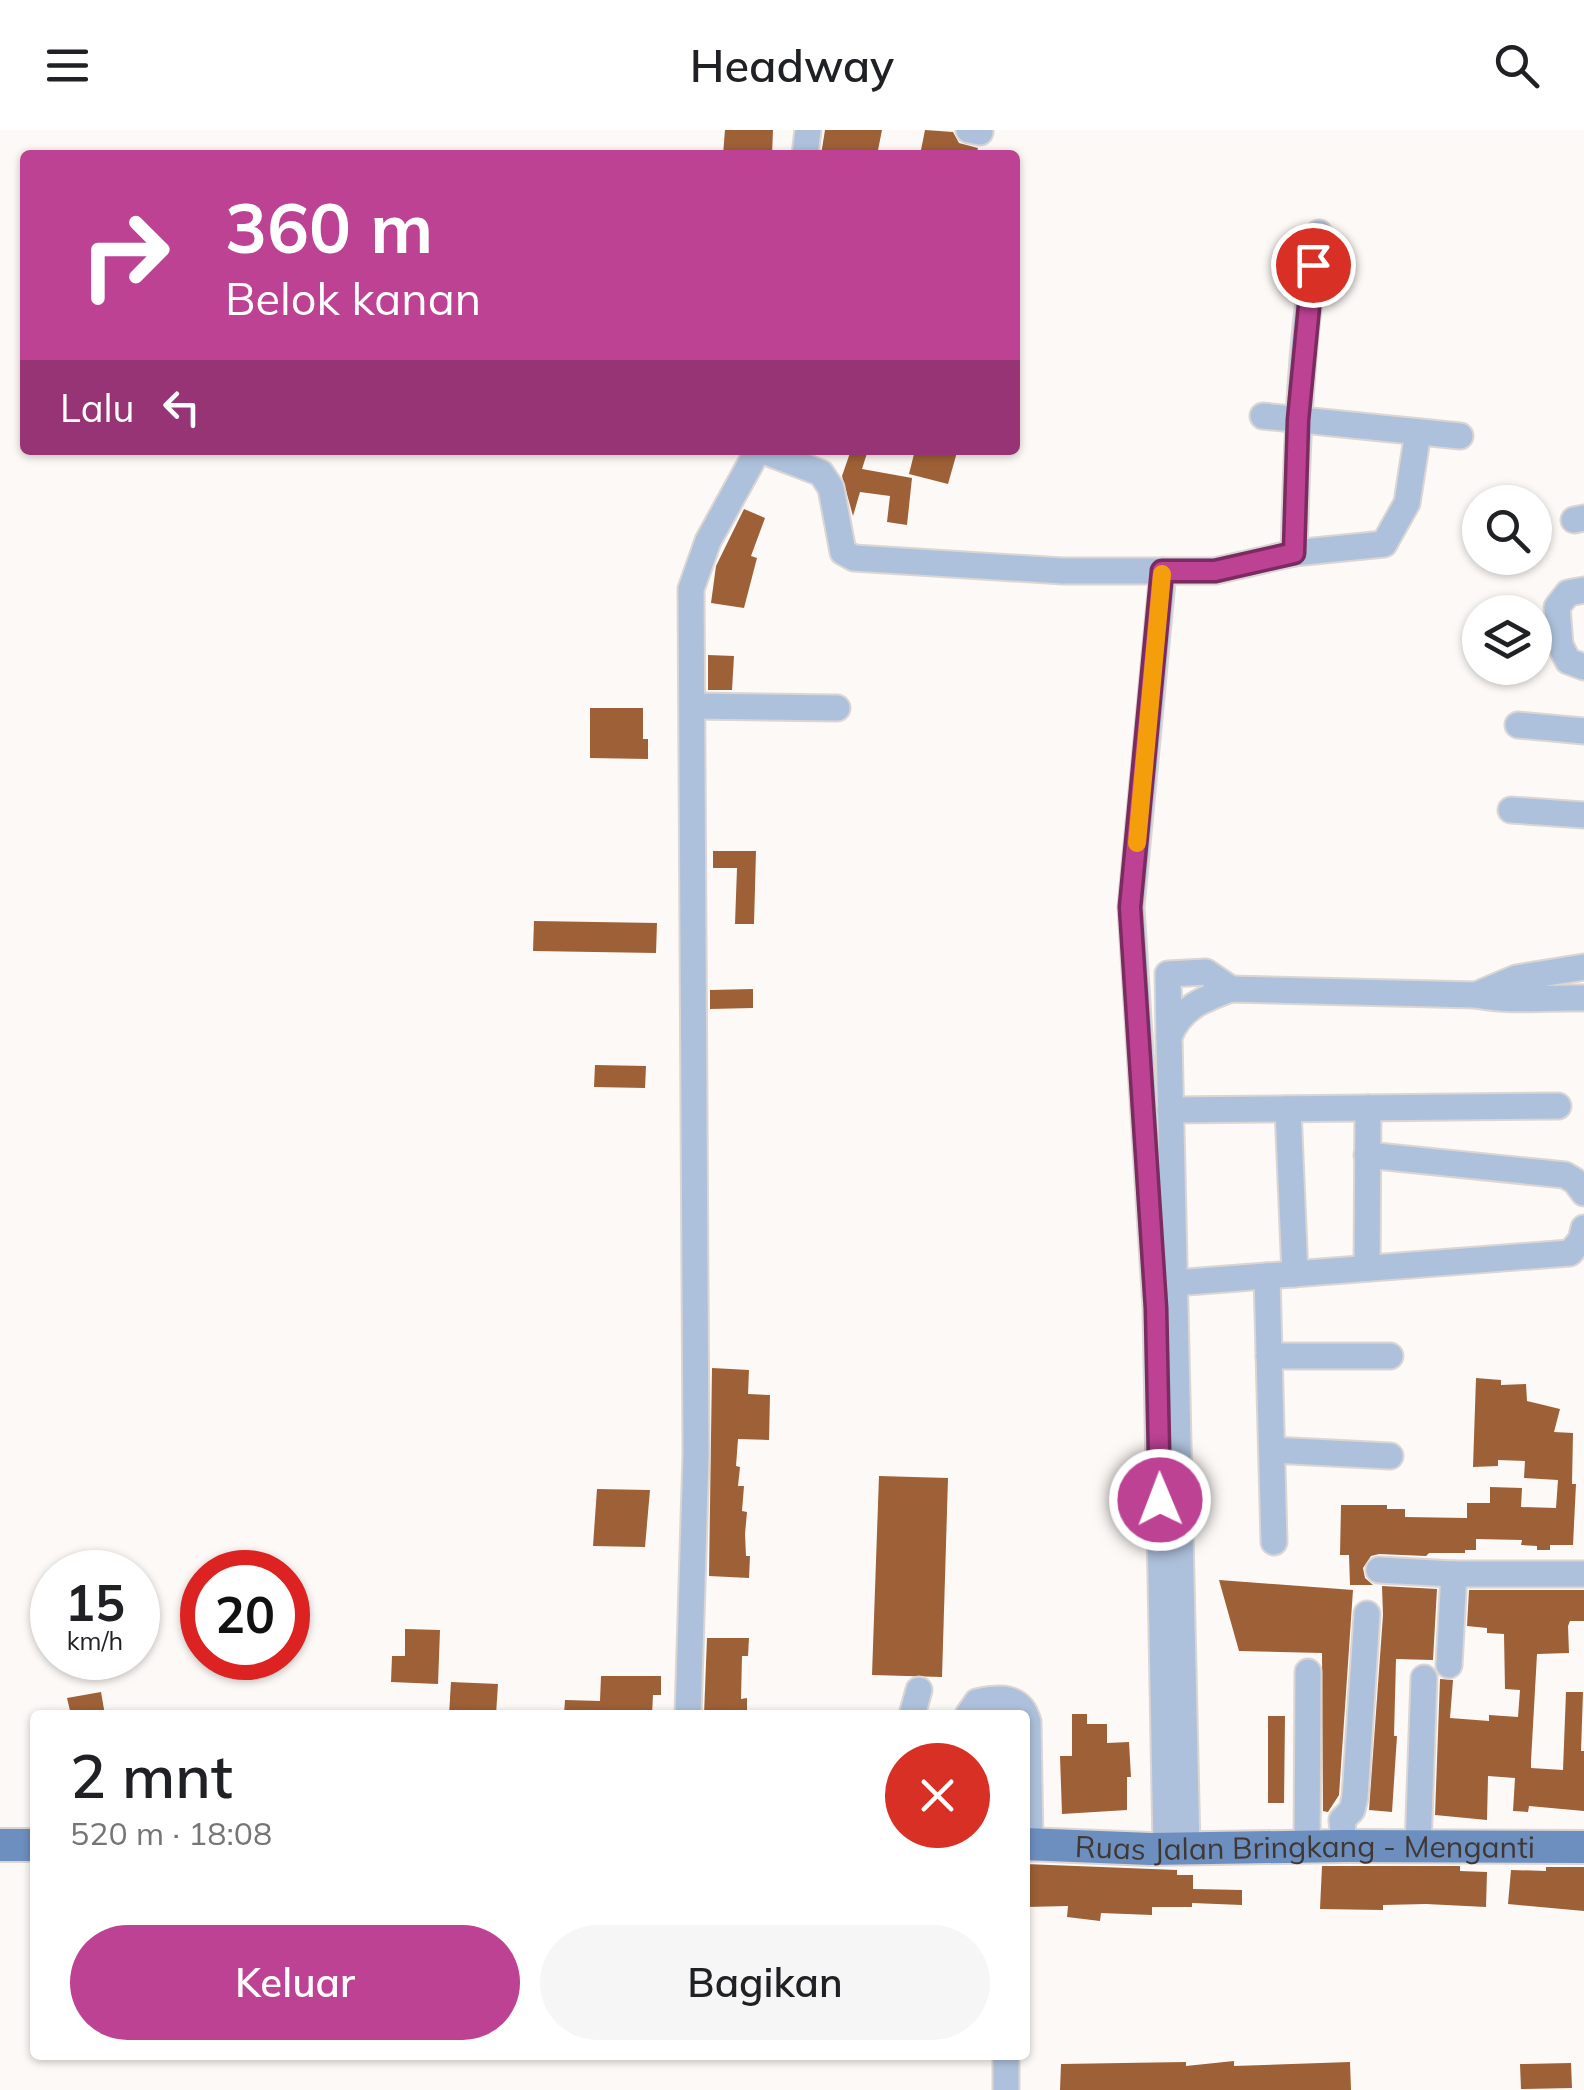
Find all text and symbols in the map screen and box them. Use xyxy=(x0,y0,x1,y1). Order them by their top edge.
text: Headway xyxy=(690,37,894,93)
icon: menu xyxy=(40,38,95,93)
icon: search xyxy=(1489,38,1544,93)
text: 360 m xyxy=(225,183,433,271)
icon: right xyxy=(60,190,190,320)
pin xyxy=(1271,223,1356,308)
icon: arrive xyxy=(1286,238,1341,293)
text: Belok kanan xyxy=(225,270,481,326)
icon: left xyxy=(154,380,209,435)
text: Lalu xyxy=(60,384,134,432)
map controls xyxy=(1462,485,1552,685)
button: search xyxy=(1462,485,1552,575)
button: layers xyxy=(1462,595,1552,685)
position arrow xyxy=(1108,1448,1212,1552)
speed limit sign: 20 xyxy=(180,1550,310,1680)
text: 15 xyxy=(65,1571,125,1634)
text: km/h xyxy=(67,1625,123,1656)
text: 2 mnt xyxy=(70,1738,233,1813)
button: close xyxy=(885,1743,990,1848)
text: 520 m · 18:08 xyxy=(70,1813,272,1853)
street label: Ruas Jalan Bringkang - Menganti xyxy=(1074,1827,1535,1868)
button: Keluar xyxy=(70,1925,520,2040)
button: Bagikan xyxy=(540,1925,990,2040)

